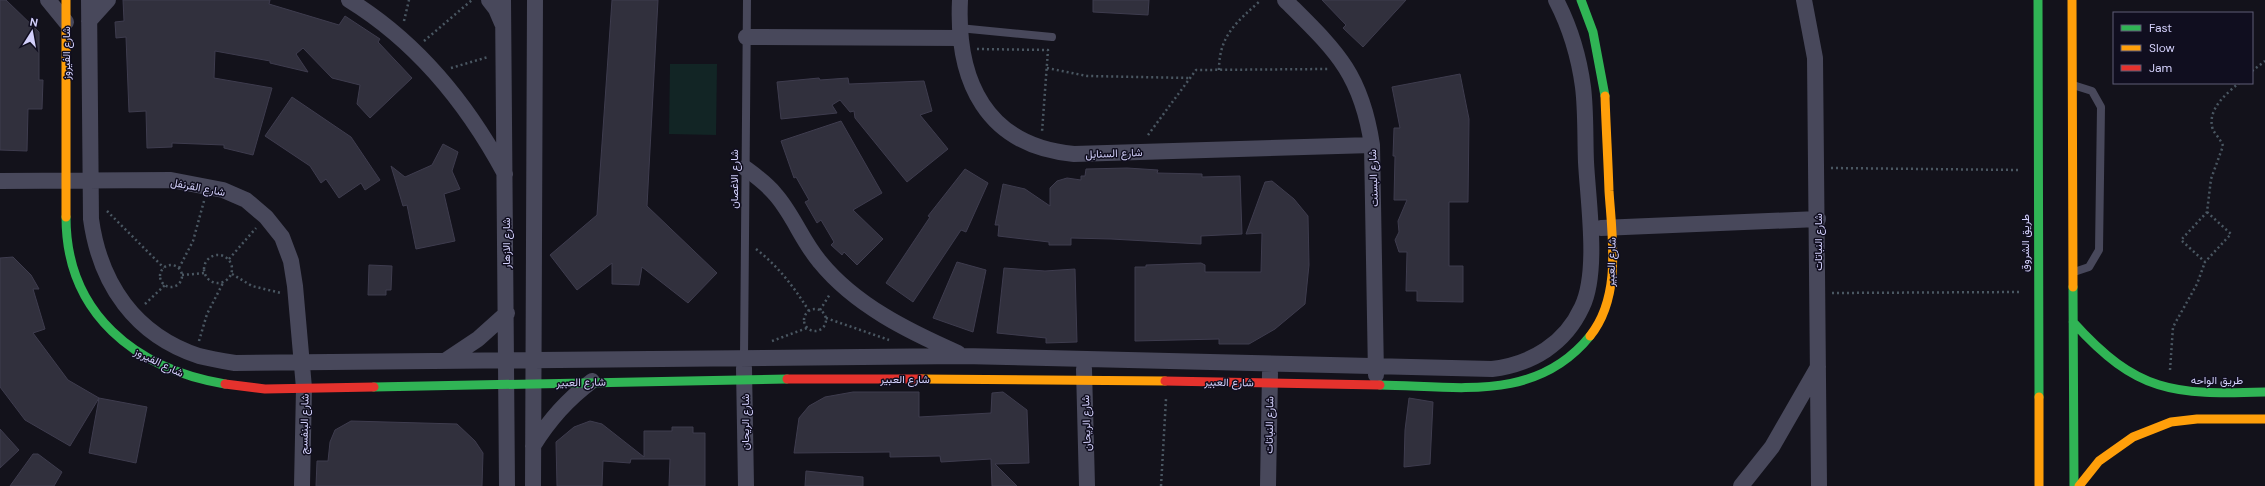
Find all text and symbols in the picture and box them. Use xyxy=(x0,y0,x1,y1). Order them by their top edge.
north arrow xyxy=(12,12,52,52)
legend xyxy=(2113,12,2253,84)
text: N xyxy=(29,15,39,30)
text: Fast xyxy=(2149,20,2172,36)
street label: شارع الفيروز xyxy=(59,26,74,81)
text: Slow xyxy=(2149,40,2175,56)
text: Jam xyxy=(2149,60,2172,76)
street label: شارع السنابل xyxy=(1085,145,1143,162)
street label: شارع الاغصان xyxy=(727,149,742,209)
street label: شارع البسنت xyxy=(1365,149,1382,207)
street label: شارع القرنفل xyxy=(169,175,227,200)
street label: شارع النباتات xyxy=(1811,213,1826,271)
street label: طريق الشروق xyxy=(2018,214,2032,272)
street label: شارع الازهار xyxy=(499,217,514,270)
street label: شارع العبير xyxy=(1603,237,1620,288)
street label: شارع الفيروز xyxy=(131,344,186,381)
street label: شارع العبير xyxy=(879,372,930,387)
street label: طريق الواحه xyxy=(2191,373,2243,387)
street label: شارع العبير xyxy=(555,375,606,390)
street label: شارع العبير xyxy=(1203,375,1254,390)
street label: شارع البنفسج xyxy=(296,393,313,454)
street label: شارع الريحان xyxy=(738,394,753,450)
street label: شارع الريحان xyxy=(1078,394,1095,451)
street label: شارع النباتات xyxy=(1262,396,1278,454)

